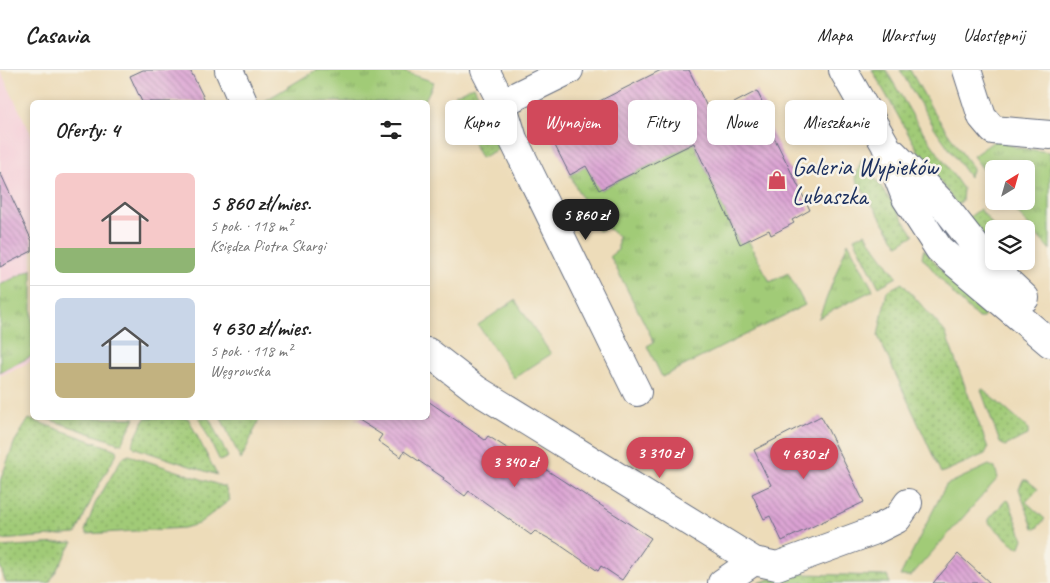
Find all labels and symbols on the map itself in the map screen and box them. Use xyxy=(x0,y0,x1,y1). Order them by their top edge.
place label: Galeria Wypieków Lubaszka xyxy=(792,151,940,212)
north arrow xyxy=(985,160,1035,210)
shop icon: Galeria Wypieków Lubaszka xyxy=(766,169,788,191)
pin: 5 860 zł xyxy=(534,198,638,241)
pin: 3 310 zł xyxy=(608,436,712,479)
pin: 4 630 zł xyxy=(752,438,856,480)
pin: 3 340 zł xyxy=(463,446,567,488)

